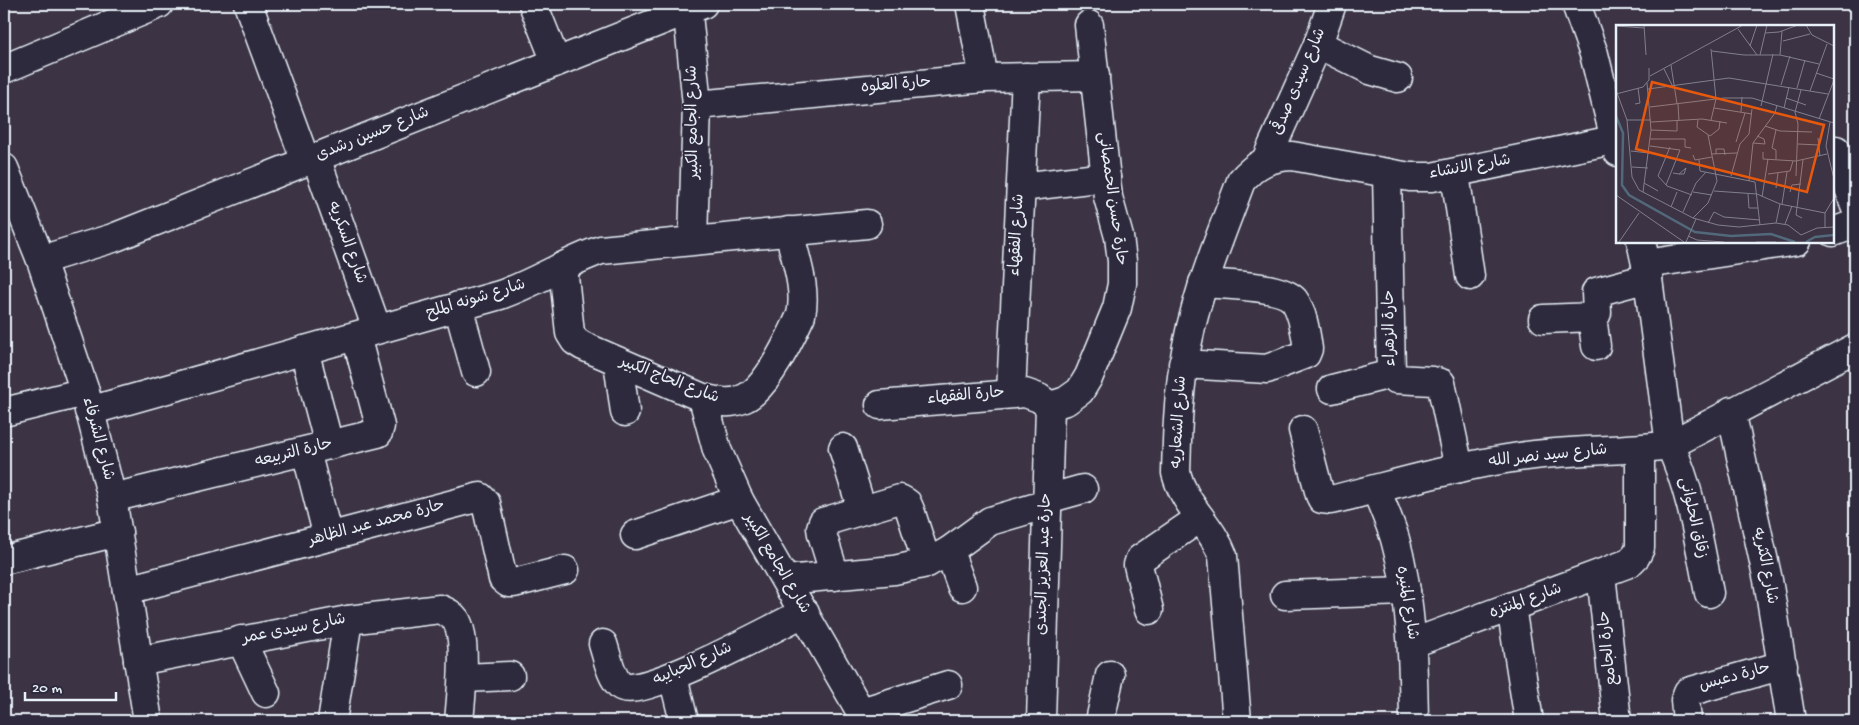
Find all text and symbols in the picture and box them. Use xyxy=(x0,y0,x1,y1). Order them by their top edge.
street label: شارع سيدى صدقى xyxy=(1265,24,1331,138)
inset map xyxy=(1616,25,1834,242)
street label: شارع الجامع الكبير xyxy=(684,65,705,181)
street label: حارة العلوه xyxy=(860,73,932,99)
street label: شارع حسين رشدى xyxy=(314,104,432,166)
street label: حارة حسن الحمصانى xyxy=(1092,131,1130,267)
street label: شارع الانشاء xyxy=(1428,151,1512,185)
street label: شارع الفقهاء xyxy=(1006,193,1030,277)
street label: شارع السكريه xyxy=(322,199,371,287)
street label: شارع شونه الملح xyxy=(424,276,528,324)
street label: حارة الزهراء xyxy=(1381,290,1401,366)
street label: شارع الحاج الكبير xyxy=(615,353,721,409)
street label: شارع الشعاريه xyxy=(1168,375,1192,469)
street label: حارة الفقهاء xyxy=(926,384,1006,410)
street label: شارع الشرفاء xyxy=(77,395,117,483)
street label: حارة التربيعه xyxy=(253,435,335,473)
street label: شارع سيد نصر الله xyxy=(1488,441,1608,473)
street label: زقاق الحلوانى xyxy=(1673,475,1711,561)
street label: حارة عبد العزيز الجندى xyxy=(1033,493,1057,635)
street label: حارة محمد عبد الظاهر xyxy=(305,497,447,552)
street label: شارع الجامع الكبير xyxy=(737,509,813,618)
street label: شارع الكثريه xyxy=(1747,526,1781,606)
street label: شارع المنيره xyxy=(1391,565,1421,641)
street label: شارع المنتزه xyxy=(1487,580,1565,624)
street label: حارة الجامع xyxy=(1596,610,1622,686)
street label: شارع سيدى عمر xyxy=(238,611,348,650)
street label: شارع الحبايبه xyxy=(651,639,735,691)
street label: حارة دعبس xyxy=(1697,659,1773,697)
scale bar xyxy=(25,670,116,702)
text: 20 m xyxy=(32,680,62,698)

